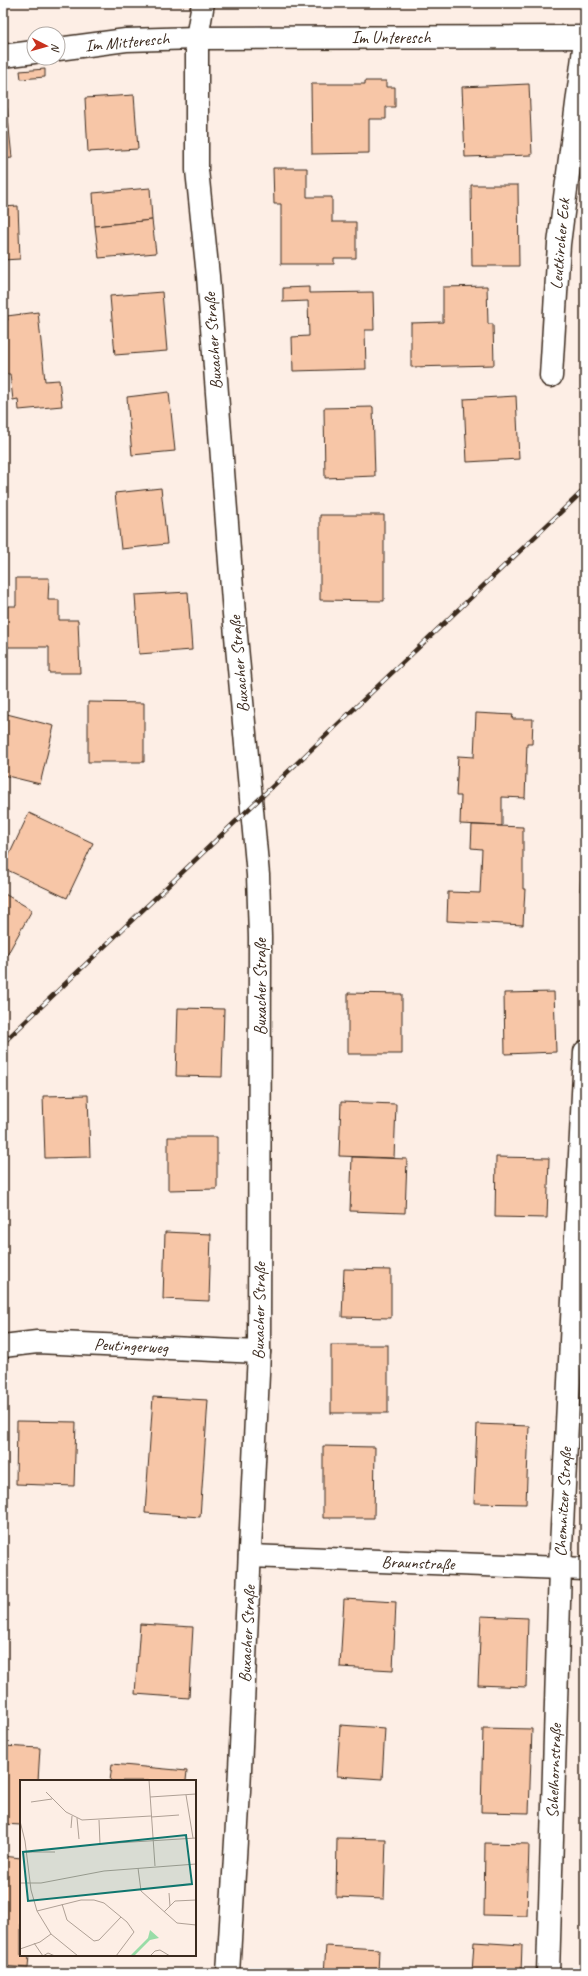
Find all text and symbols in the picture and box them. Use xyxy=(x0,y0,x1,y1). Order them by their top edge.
north arrow xyxy=(26,26,66,66)
street label: Im Unteresch xyxy=(351,27,432,48)
street label: Im Mitteresch xyxy=(84,28,171,56)
text: N xyxy=(48,43,63,53)
street label: Leutkircher Eck xyxy=(546,196,575,290)
street label: Buxacher Straße xyxy=(199,290,227,390)
street label: Buxacher Straße xyxy=(224,613,254,713)
street label: Buxacher Straße xyxy=(250,937,271,1036)
street label: Buxacher Straße xyxy=(248,1261,270,1360)
street label: Peutingerweg xyxy=(94,1334,169,1358)
street label: Chemnitzer Straße xyxy=(550,1445,576,1557)
street label: Braunstraße xyxy=(381,1551,456,1575)
street label: Buxacher Straße xyxy=(234,1583,260,1683)
street label: Schelhornstraße xyxy=(542,1722,566,1819)
inset map xyxy=(20,1780,196,1956)

